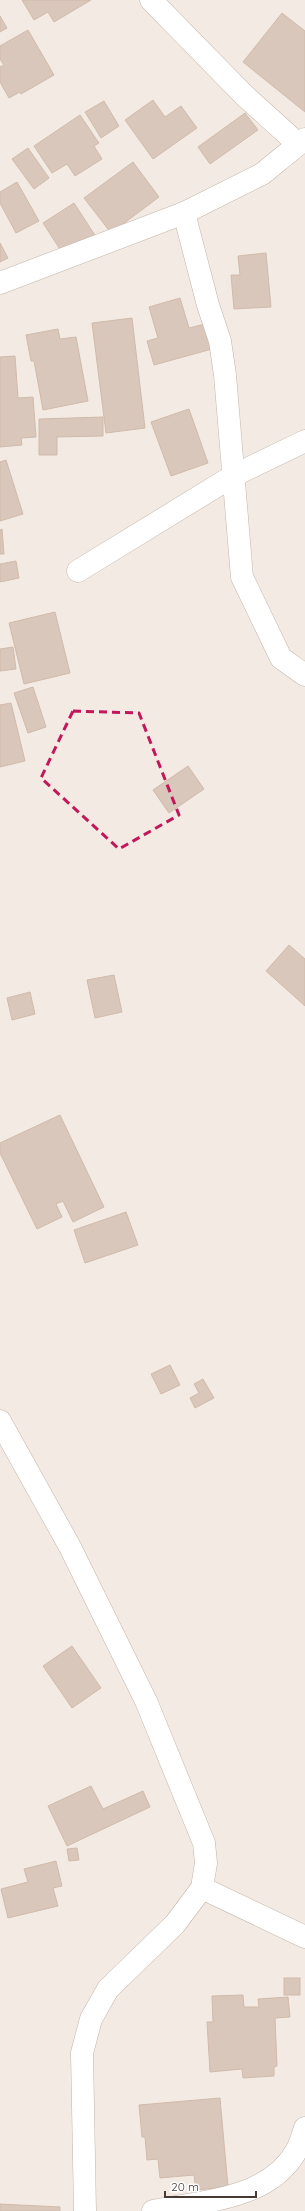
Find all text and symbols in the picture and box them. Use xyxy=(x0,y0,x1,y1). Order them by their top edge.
scale bar xyxy=(165,2173,256,2199)
text: 20 m xyxy=(171,2179,199,2194)

